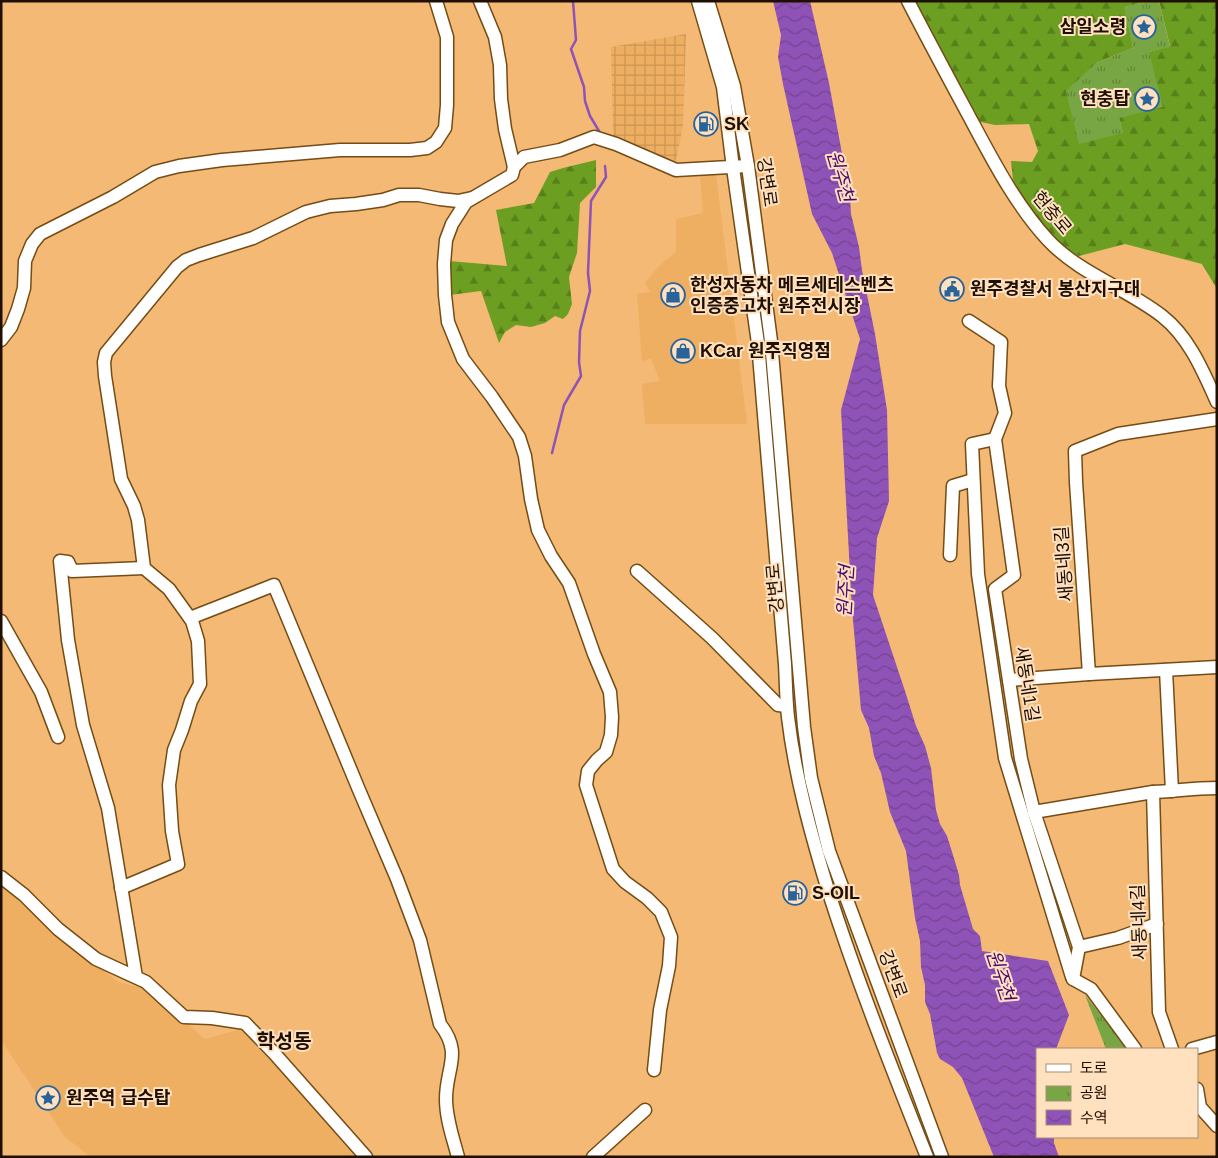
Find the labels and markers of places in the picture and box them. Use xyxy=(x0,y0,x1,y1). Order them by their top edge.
place icon: 삼일소령 xyxy=(1131,14,1157,40)
place label: 삼일소령 xyxy=(1060,17,1126,37)
place icon: 현충탑 xyxy=(1134,86,1160,112)
place label: 현충탑 xyxy=(1080,89,1130,109)
fuel station icon: SK xyxy=(693,111,719,137)
place label: SK xyxy=(724,114,749,134)
place label: 한성자동차 메르세데스벤츠 인증중고차 원주전시장 xyxy=(690,275,894,316)
public building icon: 원주경찰서 봉산지구대 xyxy=(939,276,965,302)
place label: 원주경찰서 봉산지구대 xyxy=(970,279,1141,299)
shop icon: 한성자동차 메르세데스벤츠 인증중고차 원주전시장 xyxy=(660,282,686,308)
shop icon: KCar 원주직영점 xyxy=(670,338,696,364)
place label: KCar 원주직영점 xyxy=(700,341,831,361)
fuel station icon: S-OIL xyxy=(782,880,808,906)
place label: S-OIL xyxy=(812,883,860,903)
place icon: 원주역 급수탑 xyxy=(35,1085,61,1111)
place label: 원주역 급수탑 xyxy=(66,1088,171,1108)

